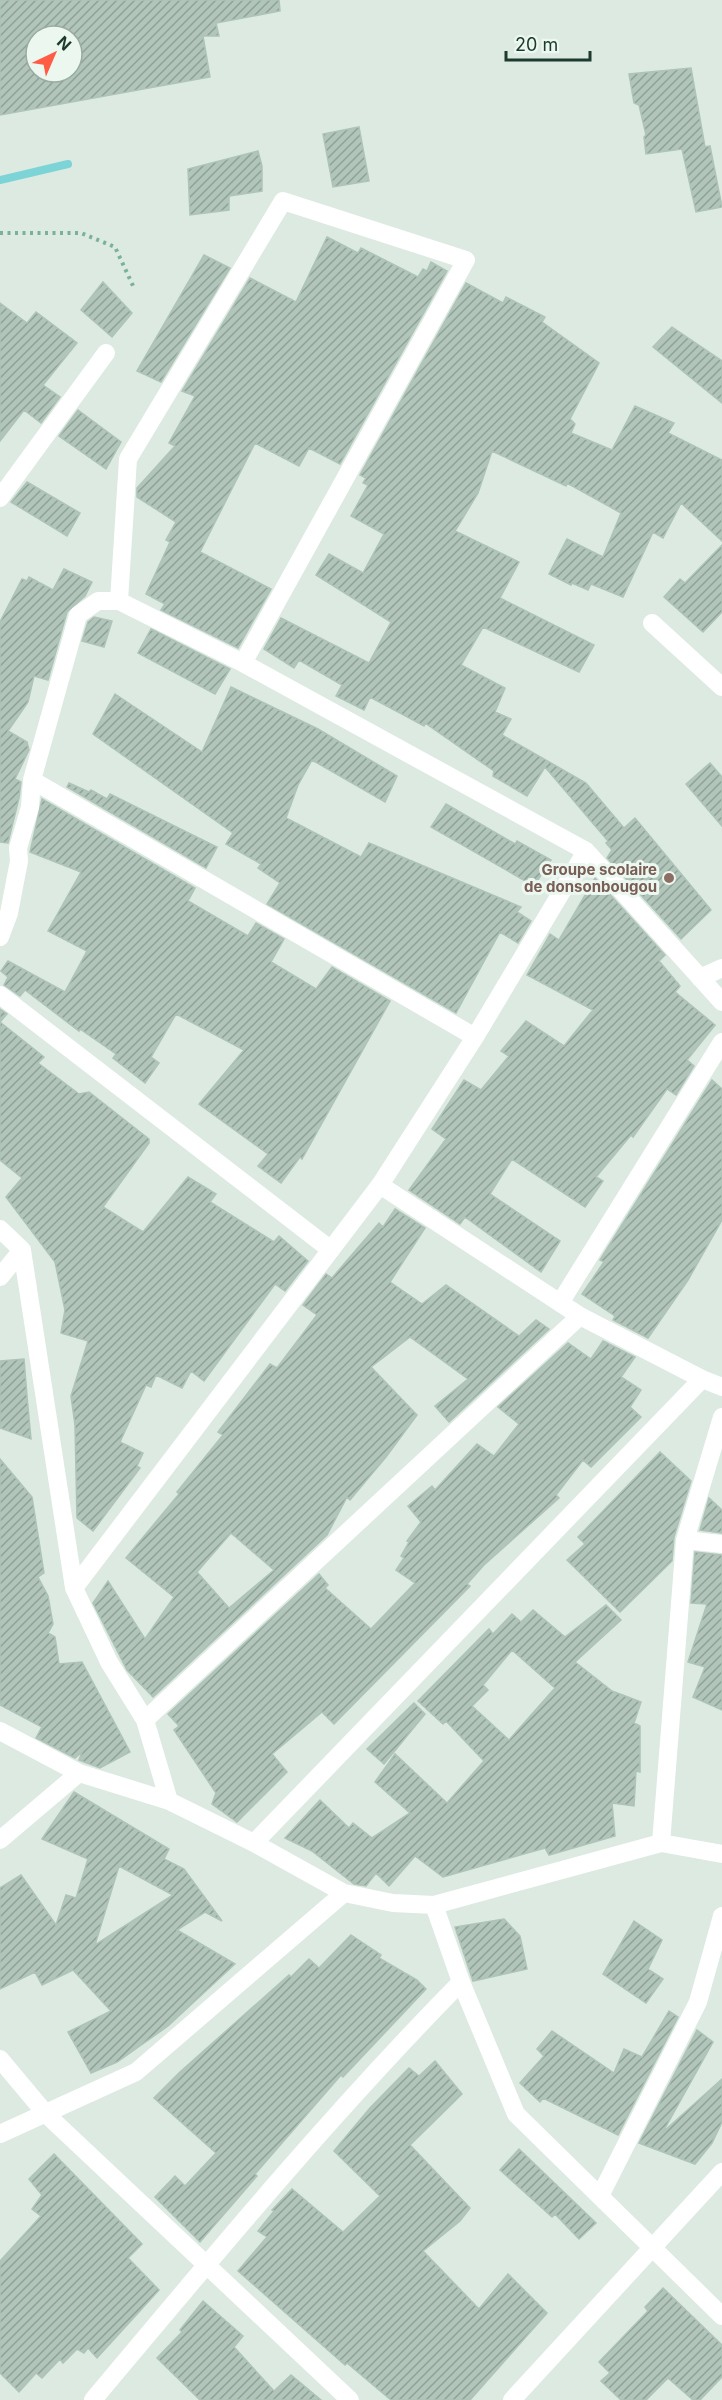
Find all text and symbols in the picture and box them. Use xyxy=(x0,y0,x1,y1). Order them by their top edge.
north arrow xyxy=(24,24,84,84)
scale bar xyxy=(506,24,590,62)
text: N xyxy=(53,32,76,55)
text: 20 m xyxy=(515,34,558,55)
place label: Groupe scolaire de donsonbougou xyxy=(524,860,657,896)
marker: Groupe scolaire de donsonbougou xyxy=(662,871,676,885)

